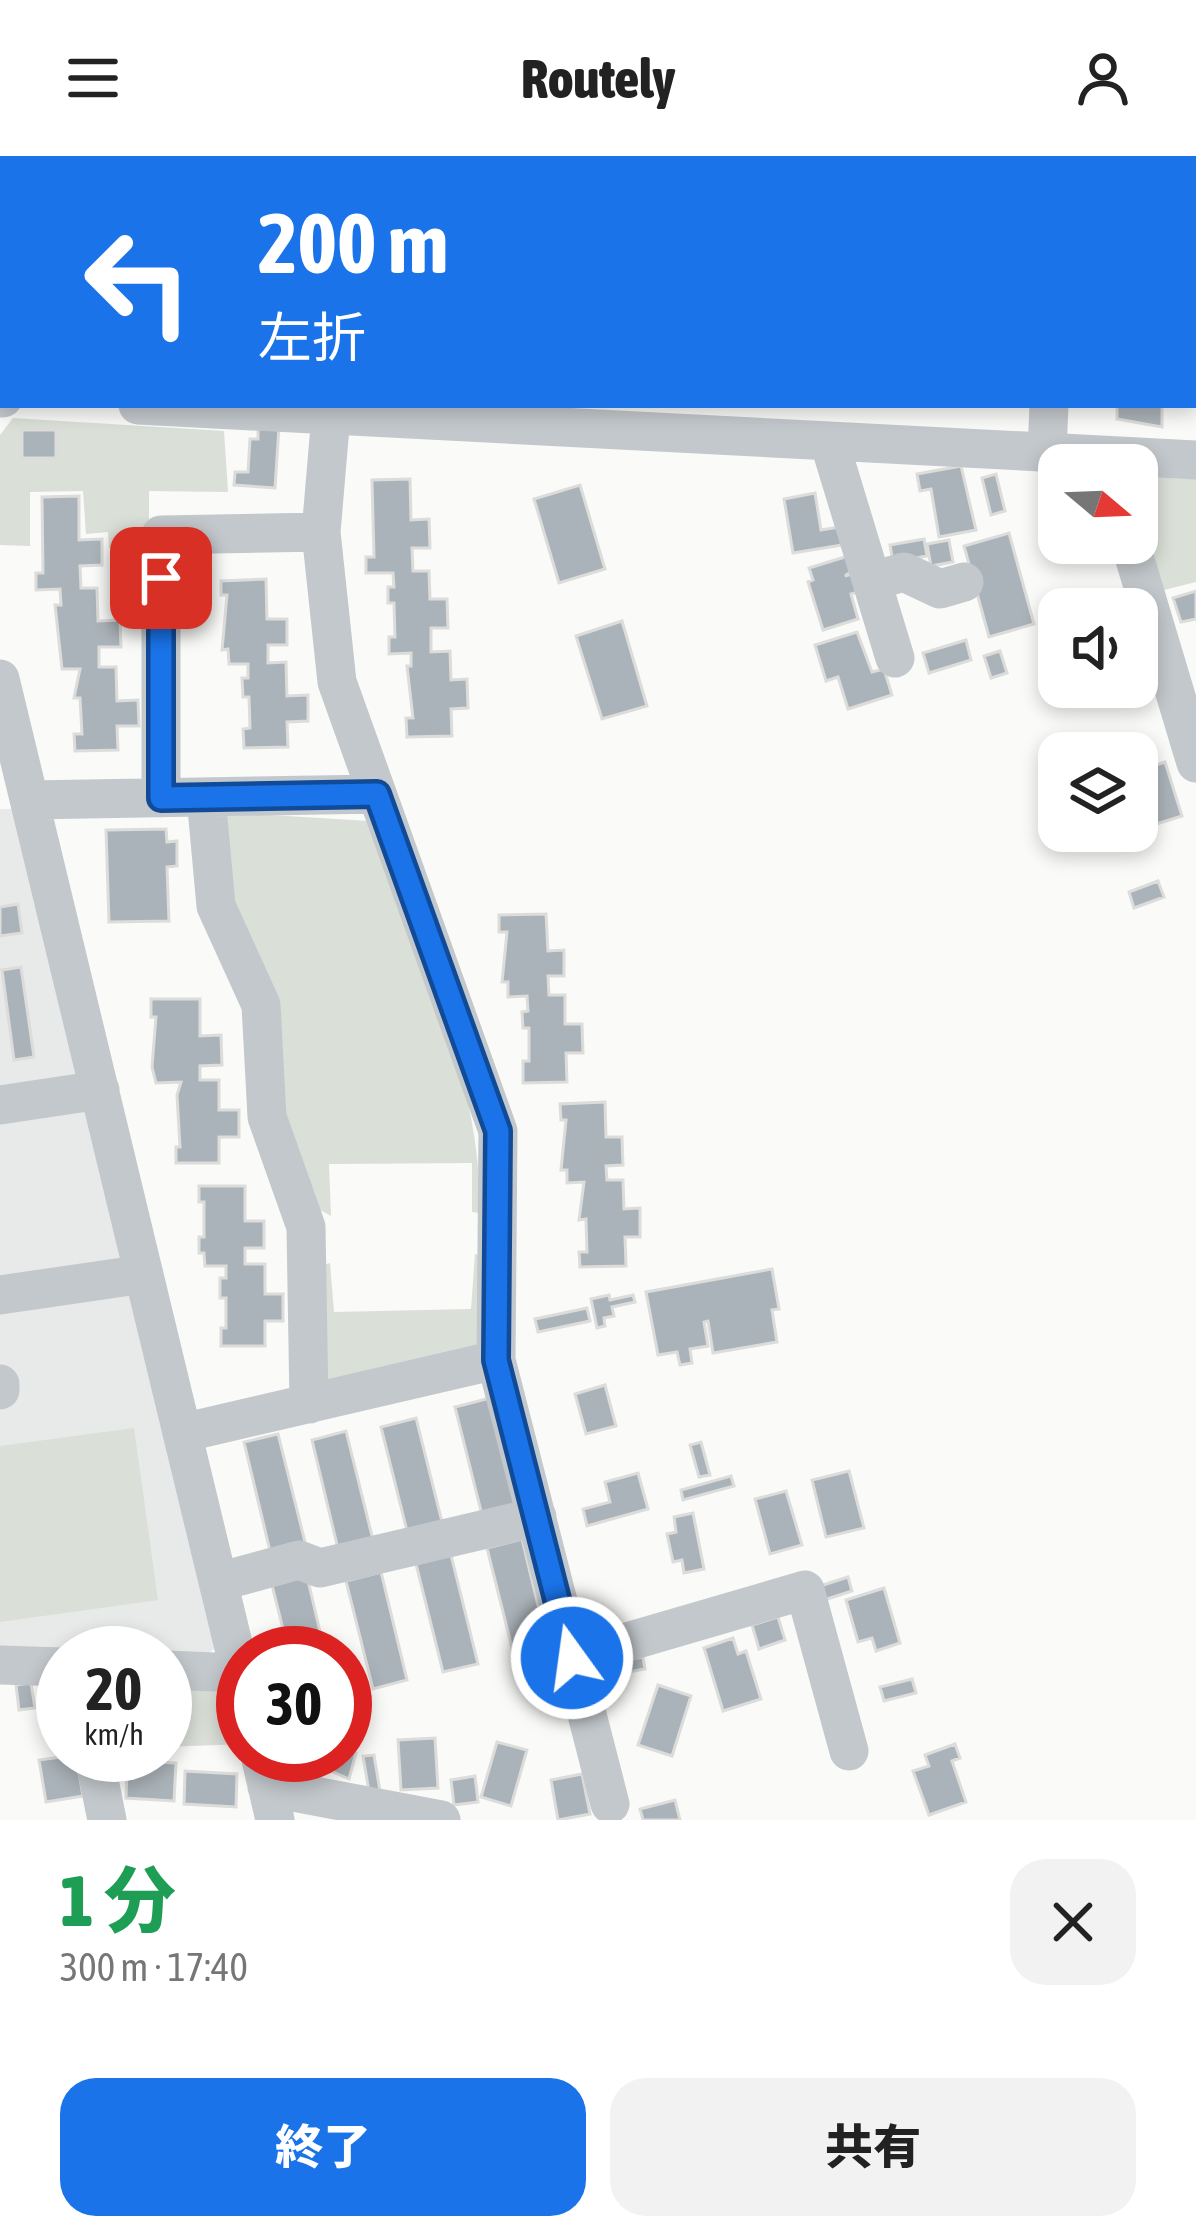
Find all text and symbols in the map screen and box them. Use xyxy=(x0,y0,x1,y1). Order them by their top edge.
icon: menu xyxy=(60,45,126,111)
icon: person xyxy=(1070,45,1136,111)
text: Routely xyxy=(521,48,675,109)
text: 200 m xyxy=(258,195,448,291)
icon: left xyxy=(60,204,216,360)
text: 左折 xyxy=(258,307,366,368)
north arrow xyxy=(1038,444,1158,564)
map controls xyxy=(1038,444,1158,852)
pin xyxy=(110,527,212,629)
icon: arrive xyxy=(128,545,194,611)
button: sound xyxy=(1038,588,1158,708)
button: layers xyxy=(1038,732,1158,852)
position arrow xyxy=(509,1595,635,1721)
speed limit sign: 30 xyxy=(216,1626,372,1782)
text: 20 xyxy=(86,1654,142,1723)
text: km/h xyxy=(84,1717,144,1751)
text: 1 分 xyxy=(60,1859,176,1941)
button: close xyxy=(1010,1859,1136,1985)
text: 300 m · 17:40 xyxy=(60,1945,248,1989)
button: 終了 xyxy=(60,2078,586,2216)
button: 共有 xyxy=(610,2078,1136,2216)

